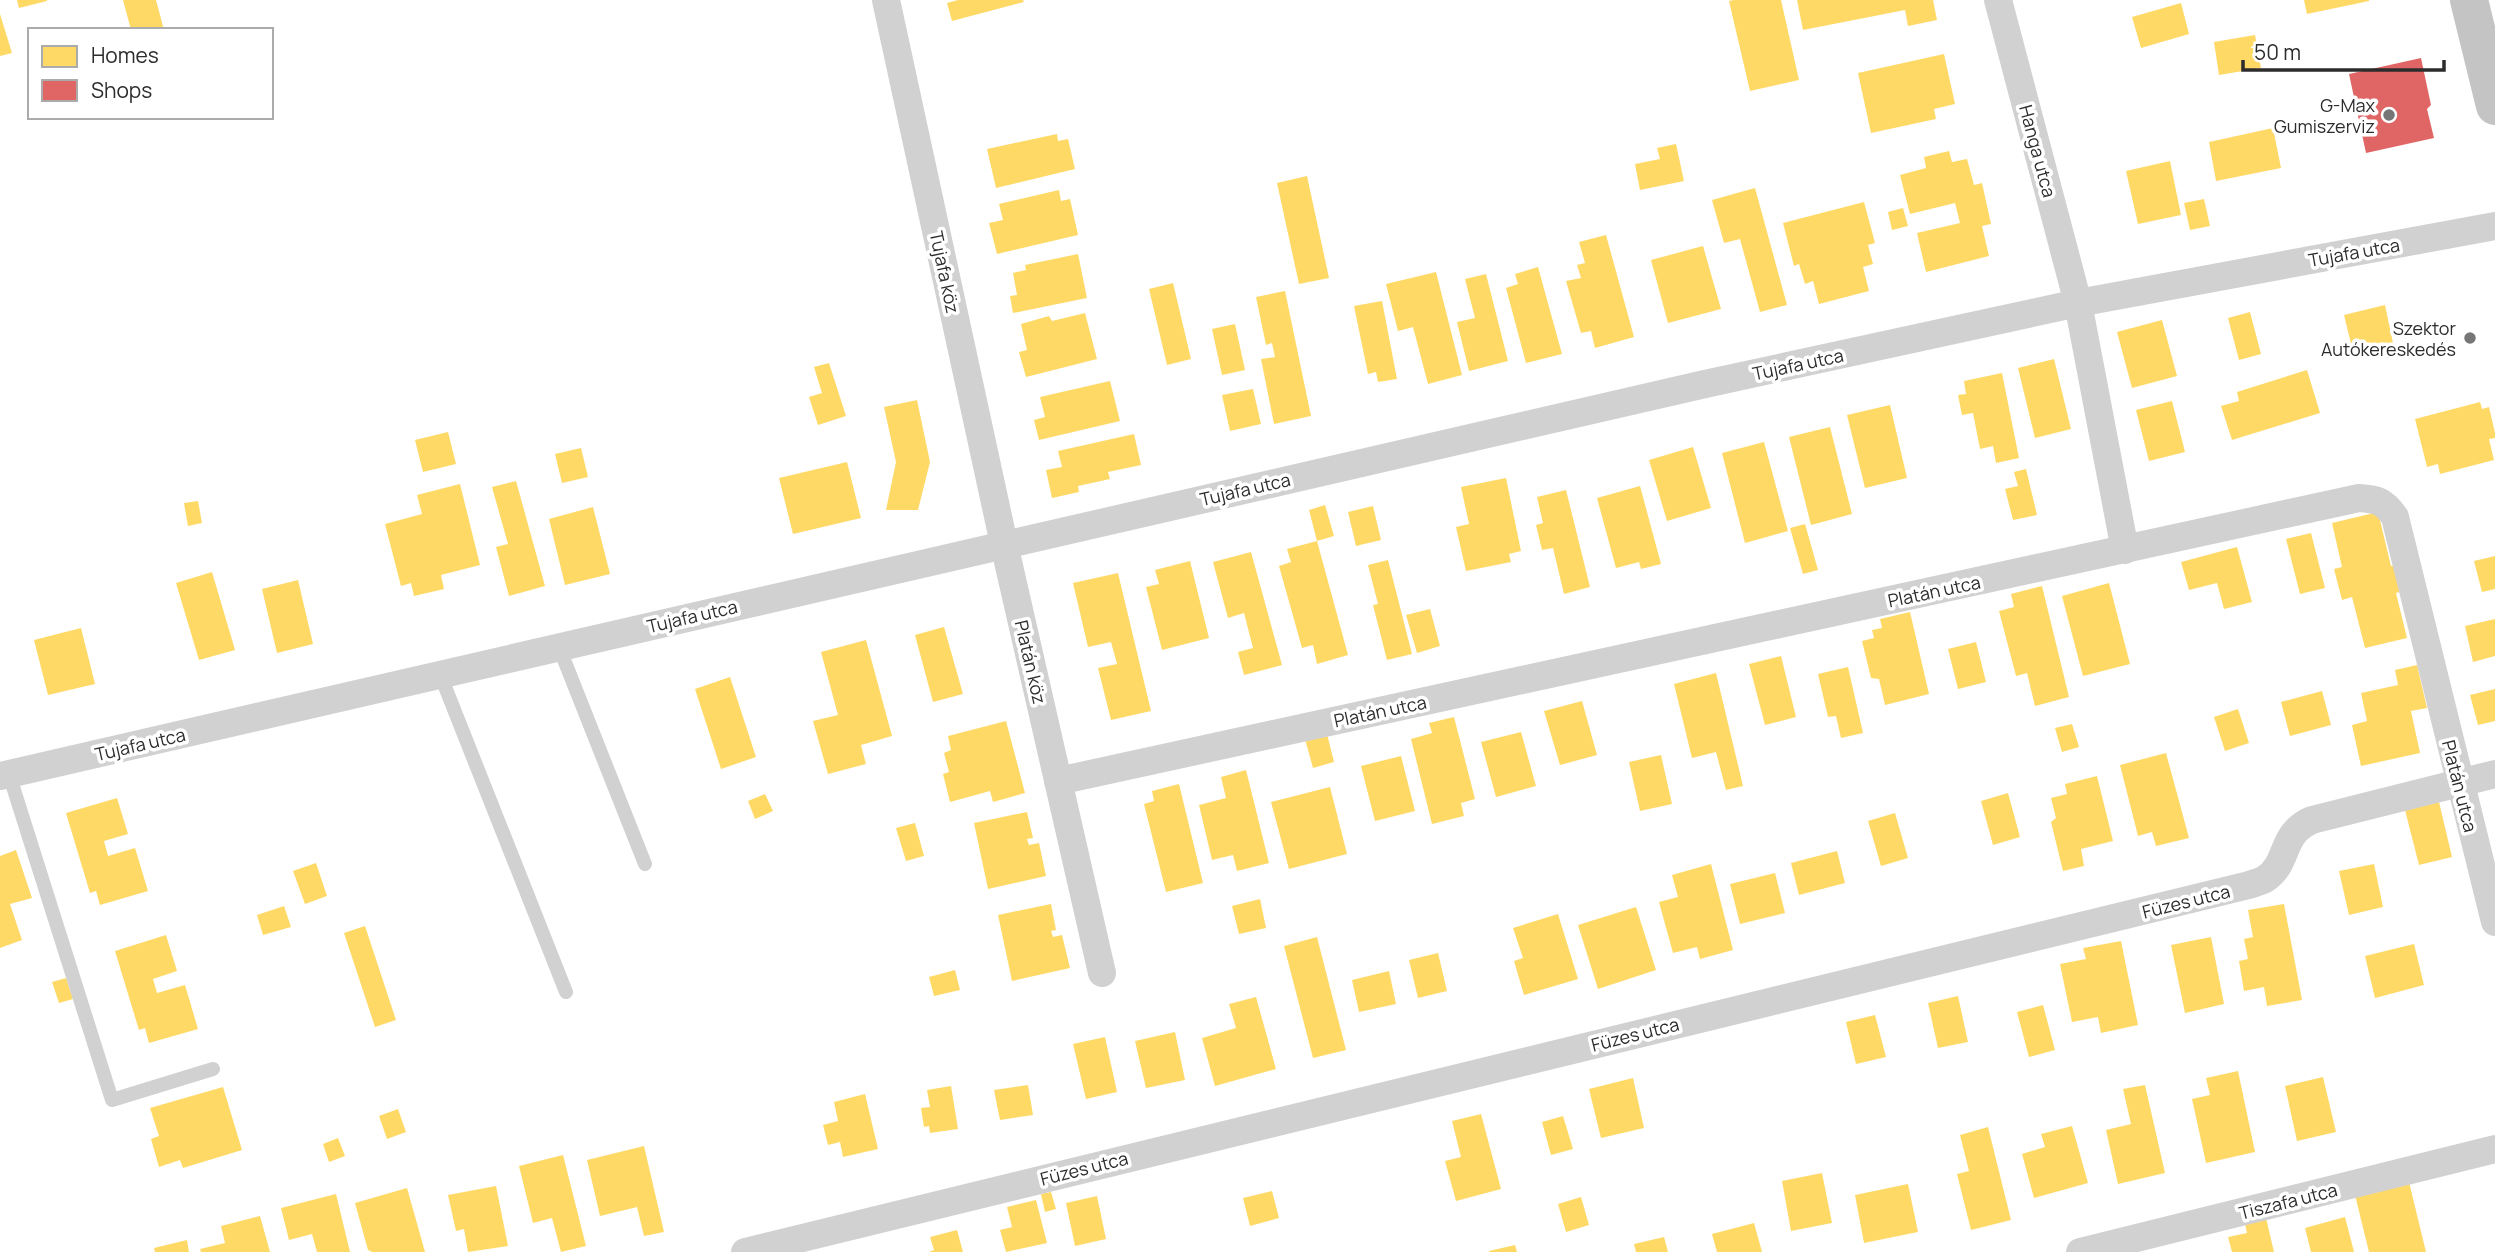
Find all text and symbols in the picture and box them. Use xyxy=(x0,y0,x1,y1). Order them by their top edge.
legend xyxy=(28,28,273,119)
scale bar xyxy=(2243,28,2444,72)
text: 50 m xyxy=(2254,38,2301,66)
text: Homes xyxy=(91,41,159,69)
text: Shops xyxy=(91,76,152,104)
place label: G-Max Gumiszerviz xyxy=(2274,93,2376,138)
street label: Hanga utca xyxy=(2014,102,2062,200)
marker: G-Max Gumiszerviz xyxy=(2381,107,2397,123)
street label: Tujafa köz xyxy=(925,229,965,315)
street label: Tujafa utca xyxy=(2307,232,2401,272)
place label: Szektor Autókereskedés xyxy=(2321,316,2457,361)
marker: Szektor Autókereskedés xyxy=(2462,330,2478,346)
street label: Tujafa utca xyxy=(1750,343,1846,385)
street label: Tujafa utca xyxy=(1197,467,1293,511)
street label: Platán utca xyxy=(1886,569,1982,613)
street label: Tujafa utca xyxy=(644,594,740,638)
street label: Platán köz xyxy=(1010,618,1052,706)
street label: Platán utca xyxy=(1332,689,1428,733)
street label: Tujafa utca xyxy=(92,722,188,766)
street label: Platán utca xyxy=(2437,737,2483,835)
street label: Füzes utca xyxy=(2140,879,2232,923)
street label: Füzes utca xyxy=(1589,1012,1681,1056)
street label: Füzes utca xyxy=(1038,1146,1130,1190)
street label: Tiszafa utca xyxy=(2236,1177,2340,1225)

